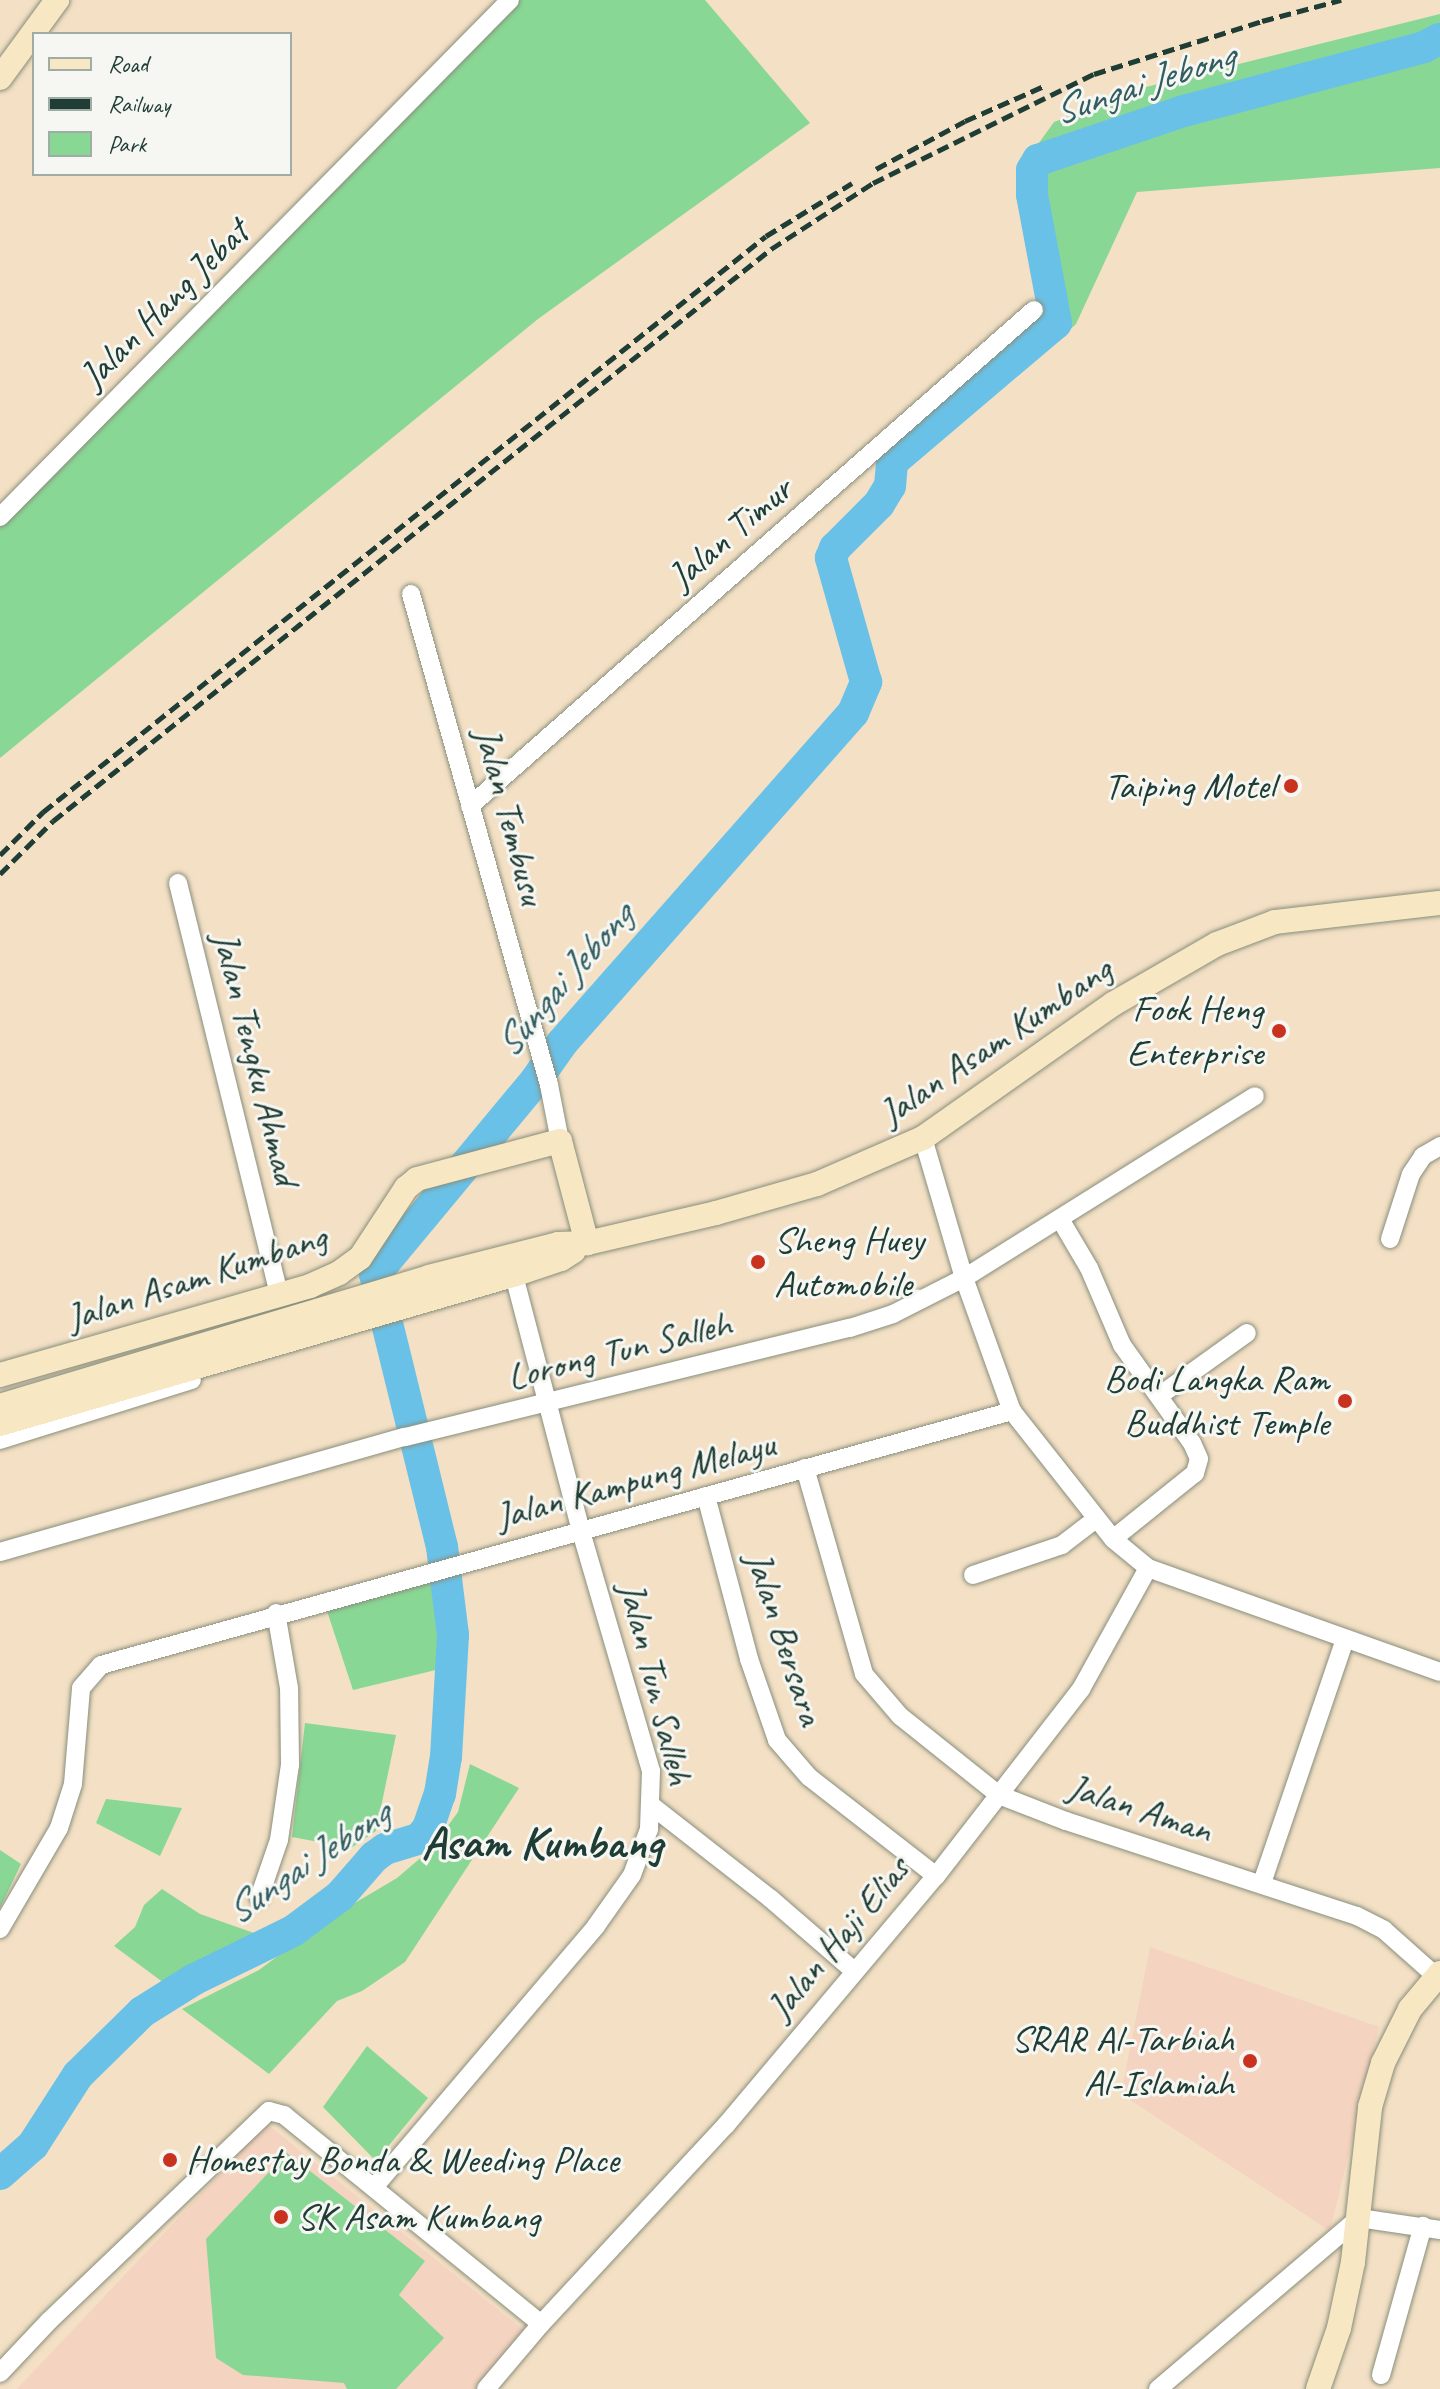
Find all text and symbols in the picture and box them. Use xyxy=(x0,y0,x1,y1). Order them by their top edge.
water label: Sungai Jebong xyxy=(1046,31,1240,135)
legend xyxy=(32,32,292,176)
text: Road xyxy=(108,49,148,79)
text: Railway xyxy=(108,89,170,119)
text: Park xyxy=(108,129,146,159)
street label: Jalan Hang Jebat xyxy=(70,210,258,398)
street label: Jalan Timur xyxy=(659,467,801,599)
street label: Jalan Tembusu xyxy=(465,723,555,909)
place label: Taiping Motel xyxy=(1104,763,1275,809)
marker: Taiping Motel xyxy=(1282,777,1300,795)
water label: Sungai Jebong xyxy=(483,894,643,1066)
street label: Jalan Tengku Ahmad xyxy=(202,926,310,1190)
street label: Jalan Asam Kumbang xyxy=(870,946,1120,1136)
place label: Fook Heng Enterprise xyxy=(1127,986,1263,1076)
marker: Fook Heng Enterprise xyxy=(1270,1022,1288,1040)
street label: Jalan Asam Kumbang xyxy=(60,1213,332,1341)
place label: Sheng Huey Automobile xyxy=(774,1217,924,1306)
marker: Sheng Huey Automobile xyxy=(749,1253,767,1271)
street label: Lorong Tun Salleh xyxy=(503,1300,735,1400)
place label: Bodi Langka Ram Buddhist Temple xyxy=(1105,1356,1329,1446)
marker: Bodi Langka Ram Buddhist Temple xyxy=(1336,1392,1354,1410)
street label: Jalan Kampung Melayu xyxy=(490,1421,780,1539)
street label: Jalan Bersara xyxy=(736,1546,834,1730)
street label: Jalan Tun Salleh xyxy=(609,1577,703,1789)
street label: Jalan Aman xyxy=(1062,1763,1218,1853)
water label: Sungai Jebong xyxy=(216,1790,398,1934)
district label: Asam Kumbang xyxy=(422,1815,662,1871)
street label: Jalan Haji Elias xyxy=(756,1847,920,2029)
place label: SRAR Al-Tarbiah Al-Islamiah xyxy=(1011,2016,1234,2106)
marker: SRAR Al-Tarbiah Al-Islamiah xyxy=(1241,2052,1259,2070)
place label: Homestay Bonda & Weeding Place xyxy=(186,2137,619,2183)
marker: Homestay Bonda & Weeding Place xyxy=(161,2151,179,2169)
place label: SK Asam Kumbang xyxy=(297,2194,539,2240)
marker: SK Asam Kumbang xyxy=(272,2208,290,2226)

